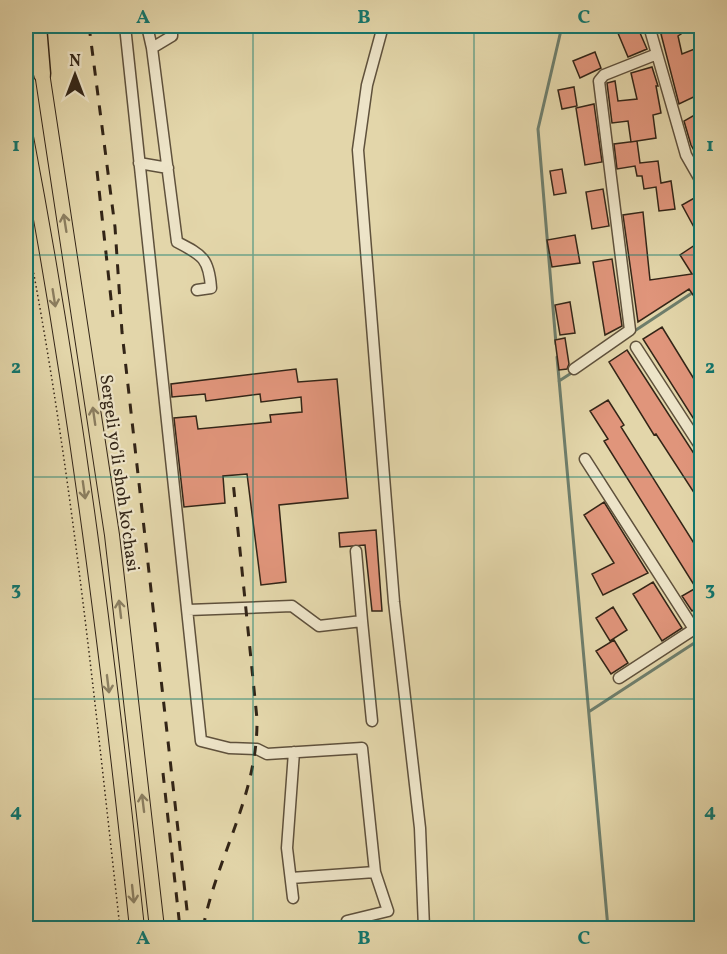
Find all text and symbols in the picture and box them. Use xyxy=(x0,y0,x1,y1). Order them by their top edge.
text: A xyxy=(136,4,150,32)
text: B xyxy=(357,4,371,32)
text: C xyxy=(578,4,591,32)
north arrow xyxy=(45,45,105,105)
text: N xyxy=(69,51,81,73)
text: 1 xyxy=(12,132,20,160)
text: 1 xyxy=(706,132,714,160)
one-way arrow xyxy=(59,213,70,233)
one-way arrow xyxy=(49,287,60,307)
text: 2 xyxy=(11,354,21,382)
text: 2 xyxy=(705,354,715,382)
street label: Sergeli yo‘li shoh ko‘chasi xyxy=(92,373,145,573)
one-way arrow xyxy=(89,406,100,426)
one-way arrow xyxy=(78,480,89,500)
text: 3 xyxy=(11,576,21,604)
text: 3 xyxy=(705,576,715,604)
one-way arrow xyxy=(115,599,126,619)
one-way arrow xyxy=(103,673,114,693)
one-way arrow xyxy=(137,793,148,813)
text: 4 xyxy=(10,798,22,826)
text: 4 xyxy=(704,798,716,826)
one-way arrow xyxy=(128,883,139,903)
text: A xyxy=(136,925,150,953)
text: B xyxy=(357,925,371,953)
text: C xyxy=(578,925,591,953)

